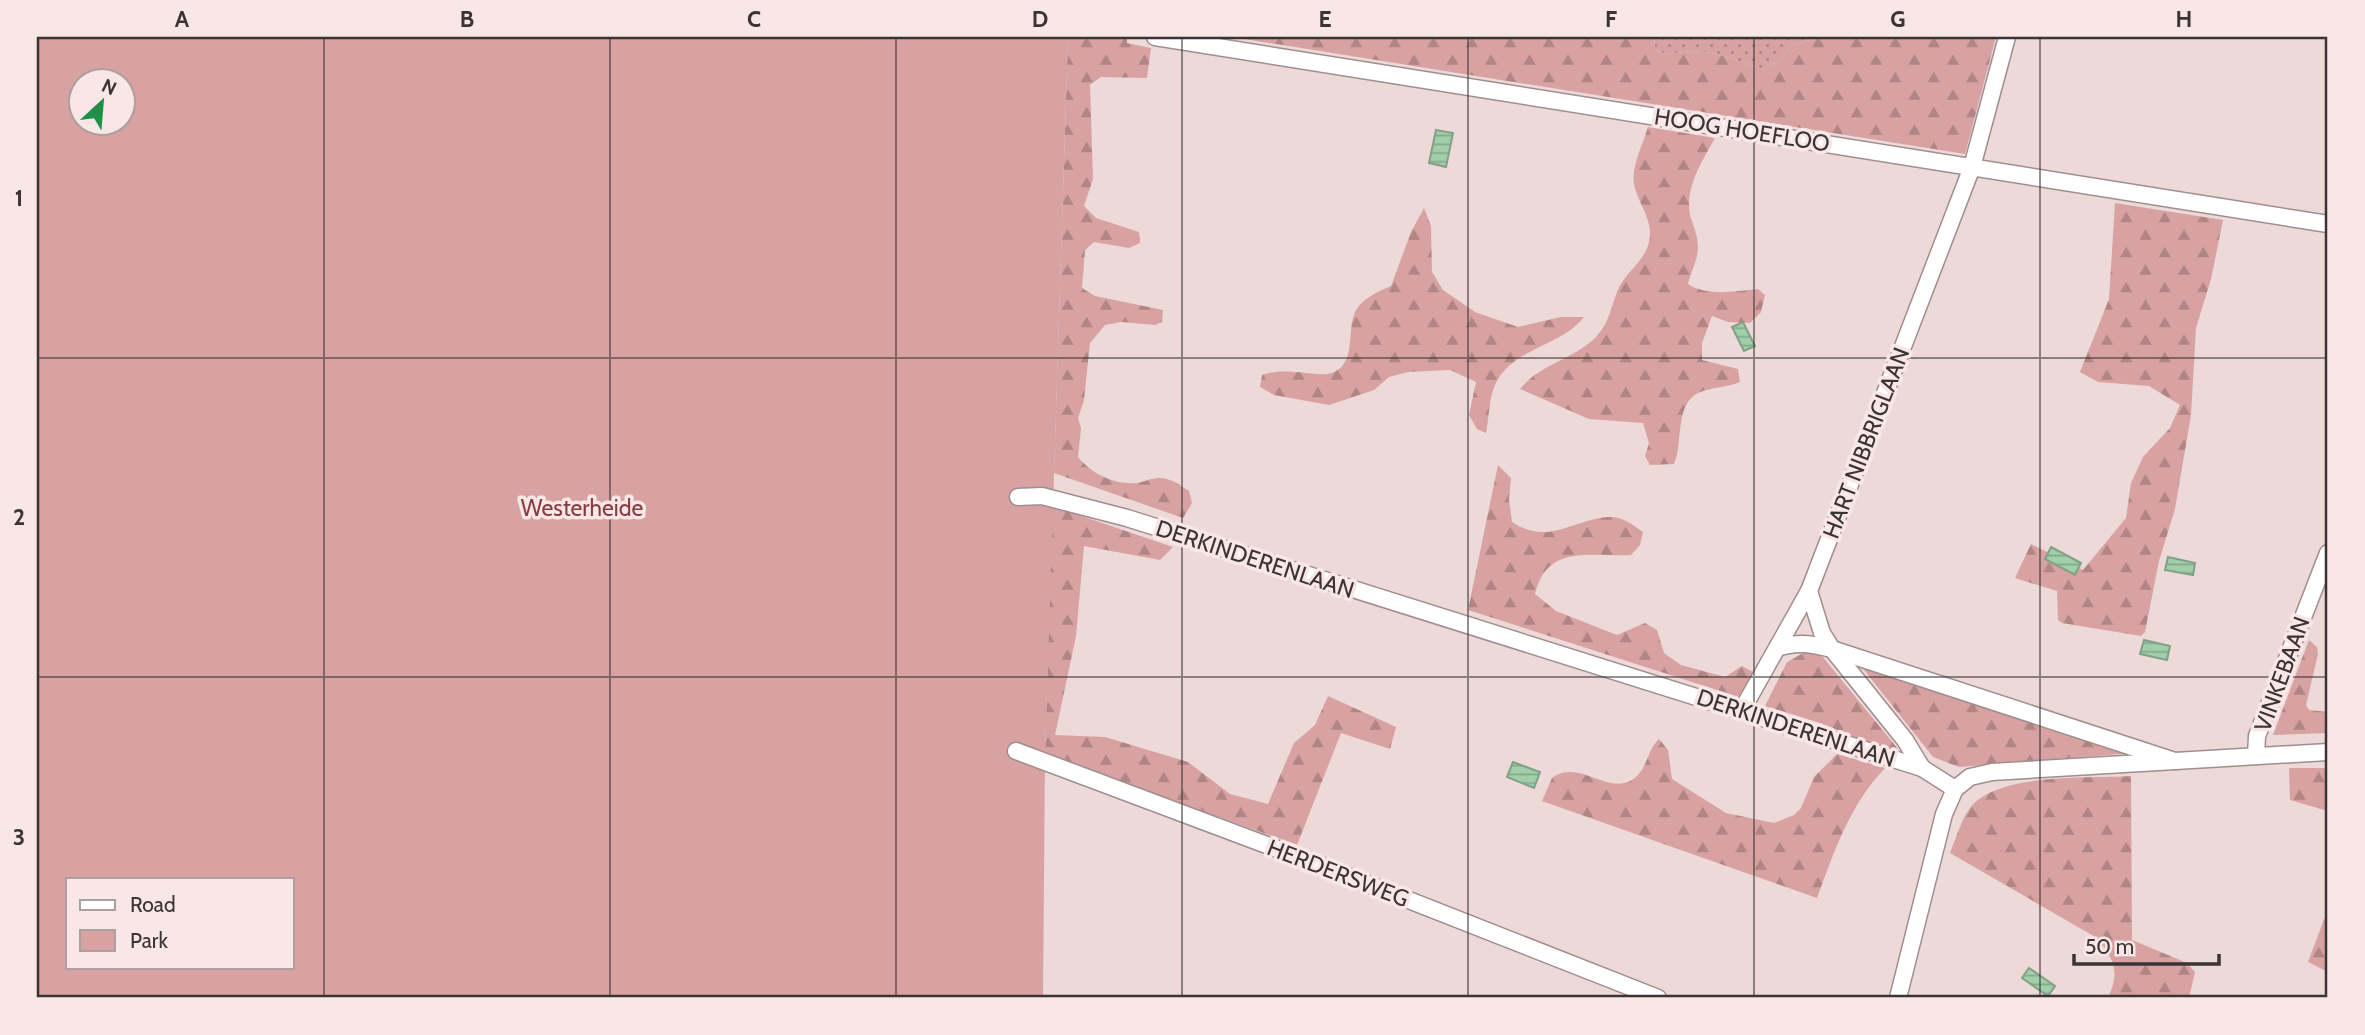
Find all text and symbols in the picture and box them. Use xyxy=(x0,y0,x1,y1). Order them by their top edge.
text: A xyxy=(175,5,190,33)
text: B xyxy=(460,5,474,33)
text: C xyxy=(747,5,761,33)
text: D xyxy=(1032,5,1048,33)
text: E xyxy=(1318,5,1332,33)
text: F xyxy=(1605,5,1617,33)
text: G xyxy=(1890,5,1906,33)
text: H xyxy=(2176,5,2192,33)
north arrow xyxy=(66,66,136,136)
text: N xyxy=(98,74,120,100)
street label: HOOG HOEFLOO xyxy=(1652,102,1832,158)
text: 1 xyxy=(15,184,23,212)
street label: HART NIBBRIGLAAN xyxy=(1817,344,1915,542)
park label: Westerheide xyxy=(521,494,643,522)
text: 2 xyxy=(13,503,25,531)
street label: DERKINDERENLAAN xyxy=(1152,514,1358,604)
street label: VINKEBAAN xyxy=(2248,613,2316,735)
street label: DERKINDERENLAAN xyxy=(1693,683,1899,773)
text: 3 xyxy=(13,823,25,851)
street label: HERDERSWEG xyxy=(1263,833,1413,913)
legend xyxy=(66,878,294,968)
text: Road xyxy=(130,892,176,917)
scale bar xyxy=(2074,923,2220,967)
text: Park xyxy=(130,928,168,953)
text: 50 m xyxy=(2085,934,2134,959)

